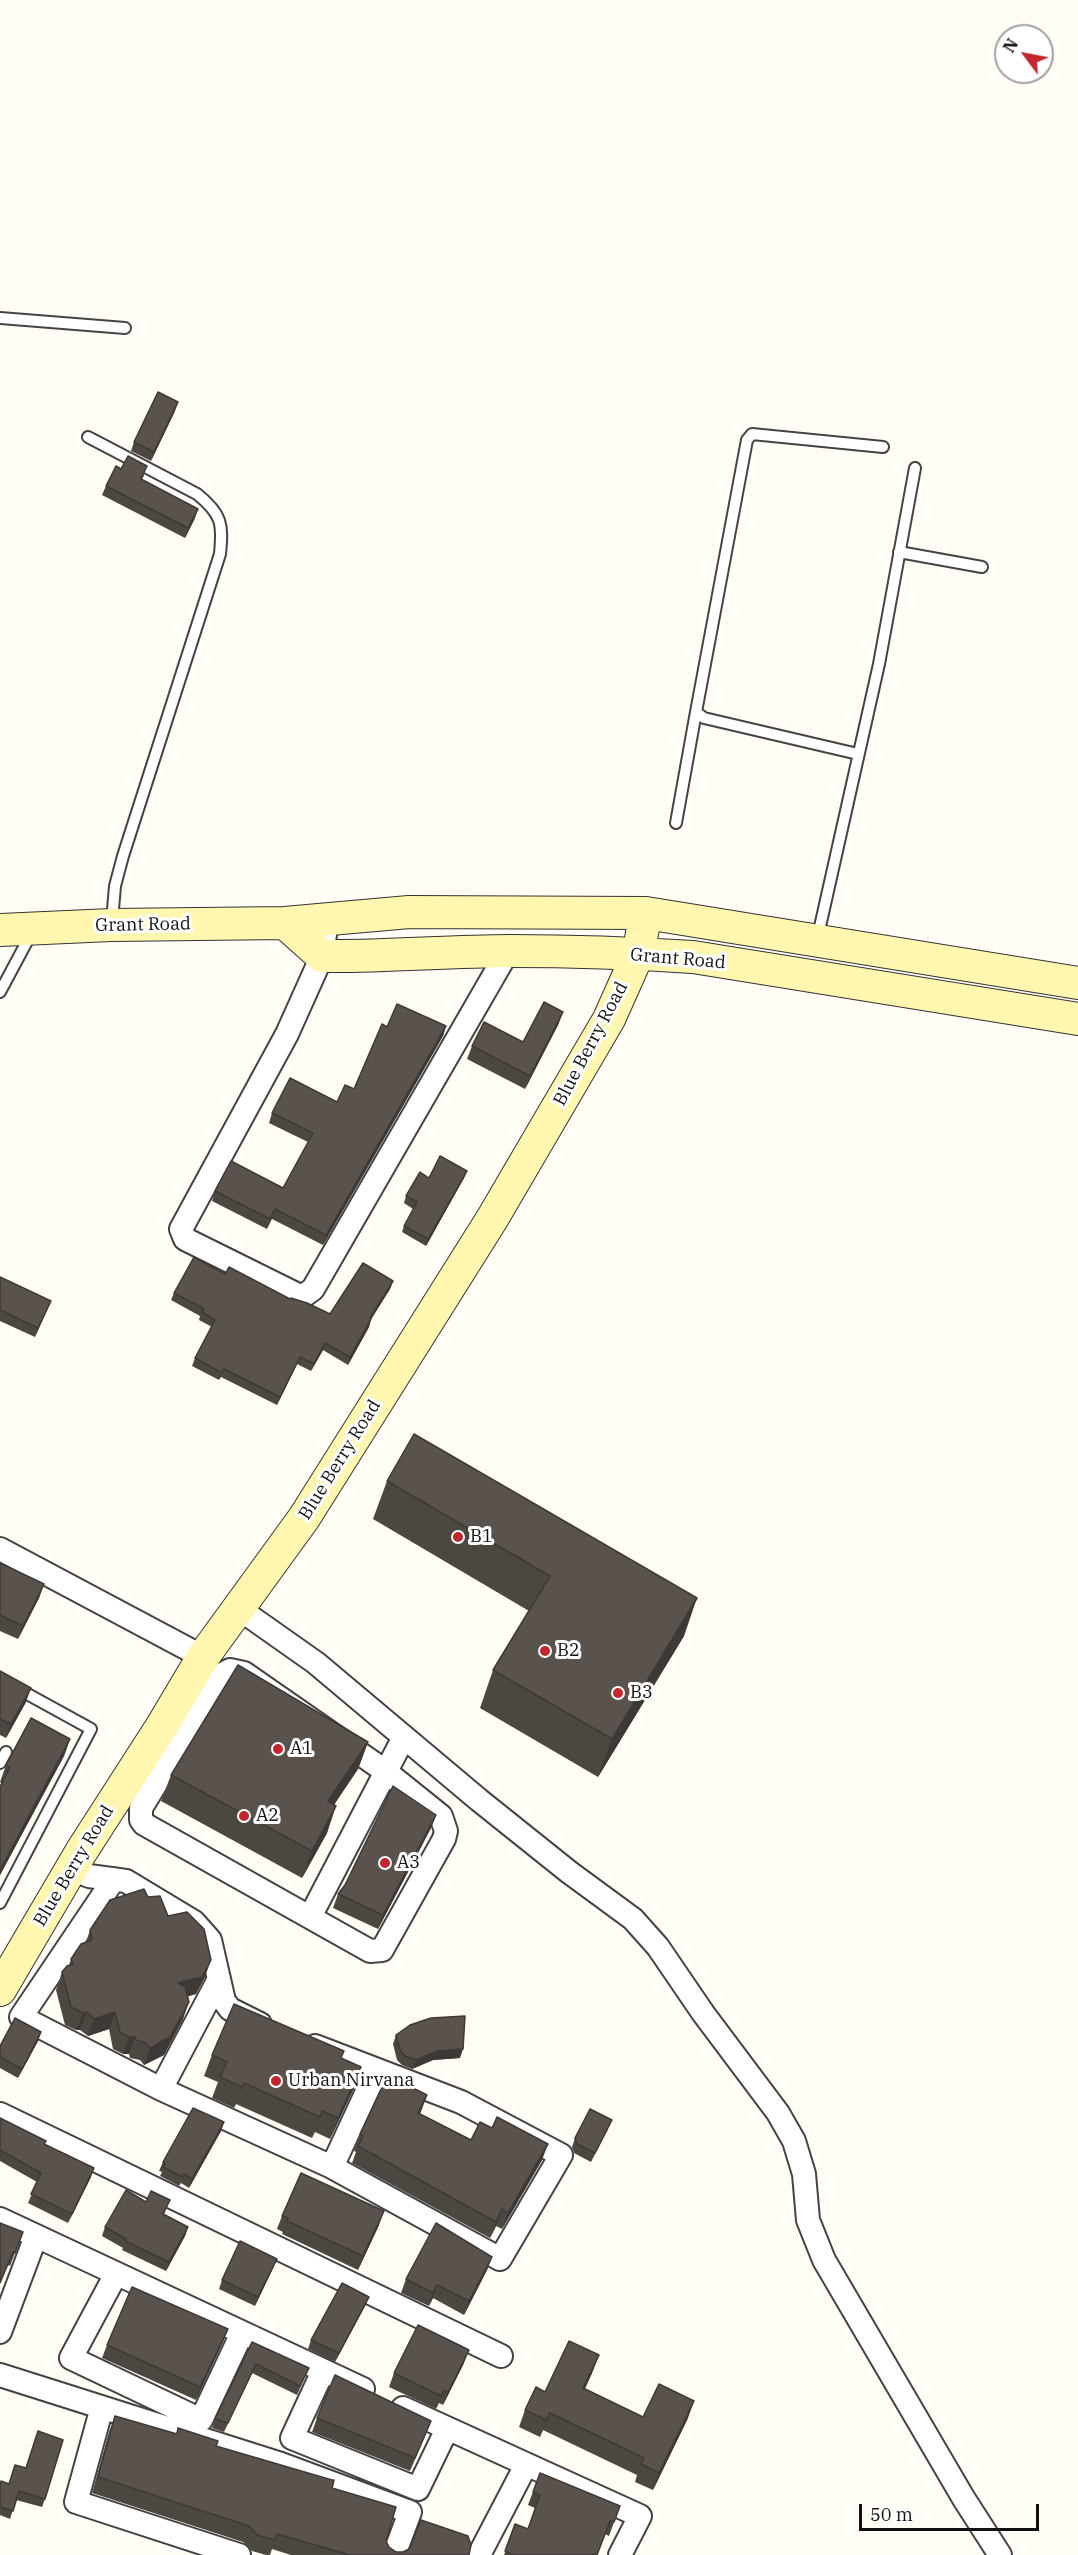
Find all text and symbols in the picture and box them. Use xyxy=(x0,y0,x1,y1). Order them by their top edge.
north arrow xyxy=(994,24,1054,84)
text: N xyxy=(999,35,1022,56)
street label: Grant Road xyxy=(95,913,191,937)
street label: Grant Road xyxy=(629,944,727,974)
street label: Blue Berry Road xyxy=(549,978,633,1110)
street label: Blue Berry Road xyxy=(294,1396,386,1524)
place label: B1 xyxy=(470,1526,493,1548)
marker: B1 xyxy=(451,1530,465,1544)
place label: B2 xyxy=(557,1640,580,1662)
marker: B2 xyxy=(538,1644,552,1658)
place label: B3 xyxy=(630,1682,653,1704)
marker: B3 xyxy=(611,1686,625,1700)
place label: A1 xyxy=(290,1738,313,1760)
marker: A1 xyxy=(271,1742,285,1756)
street label: Blue Berry Road xyxy=(29,1802,119,1930)
place label: A2 xyxy=(256,1805,279,1827)
marker: A2 xyxy=(237,1809,251,1823)
place label: A3 xyxy=(397,1852,420,1874)
marker: A3 xyxy=(378,1856,392,1870)
place label: Urban Nirvana xyxy=(288,2070,414,2092)
marker: Urban Nirvana xyxy=(269,2074,283,2088)
scale bar xyxy=(862,2492,1042,2530)
text: 50 m xyxy=(870,2503,913,2526)

